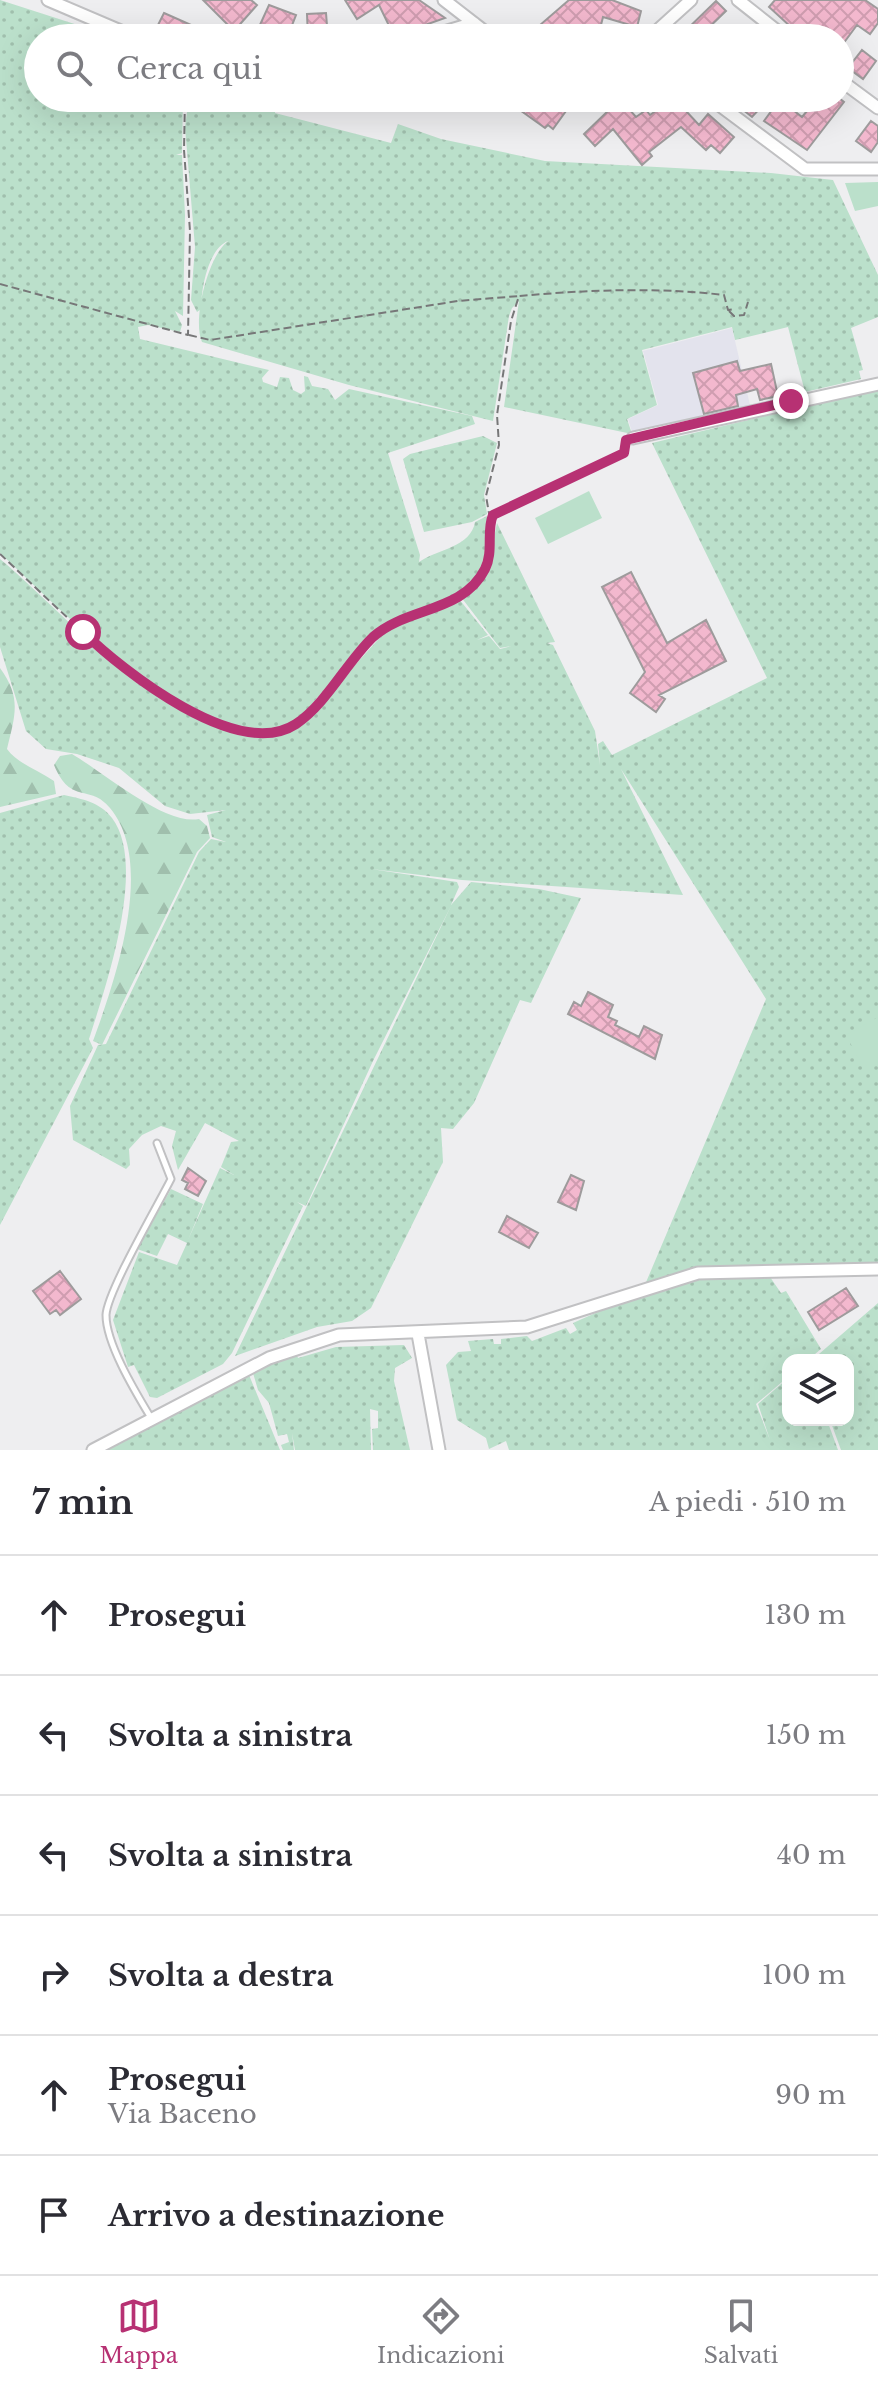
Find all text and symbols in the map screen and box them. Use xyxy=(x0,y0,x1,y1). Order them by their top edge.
search box xyxy=(24,24,854,112)
icon: search xyxy=(52,46,96,90)
text: Cerca qui xyxy=(116,50,262,87)
route end xyxy=(773,383,809,419)
route start xyxy=(65,614,101,650)
map controls xyxy=(782,1354,854,1426)
button: layers xyxy=(782,1354,854,1426)
text: 7 min xyxy=(32,1481,133,1523)
text: A piedi · 510 m xyxy=(649,1486,846,1518)
icon: ahead xyxy=(32,1593,76,1637)
text: Prosegui xyxy=(108,1597,246,1634)
text: 130 m xyxy=(764,1599,846,1631)
icon: left xyxy=(32,1713,76,1757)
text: Svolta a sinistra xyxy=(108,1717,353,1754)
text: 150 m xyxy=(766,1719,846,1751)
icon: left xyxy=(32,1833,76,1877)
text: Svolta a sinistra xyxy=(108,1837,353,1874)
text: 40 m xyxy=(777,1839,846,1871)
icon: right xyxy=(32,1953,76,1997)
text: Svolta a destra xyxy=(108,1957,334,1994)
text: 100 m xyxy=(762,1959,846,1991)
text: Prosegui xyxy=(108,2061,246,2098)
icon: ahead xyxy=(32,2073,76,2117)
text: 90 m xyxy=(775,2079,846,2111)
text: Via Baceno xyxy=(108,2098,257,2130)
icon: arrive xyxy=(32,2193,76,2237)
text: Arrivo a destinazione xyxy=(108,2197,444,2234)
tab: Mappa xyxy=(100,2294,178,2369)
tab: Indicazioni xyxy=(377,2294,505,2369)
tab: Salvati xyxy=(704,2294,778,2369)

